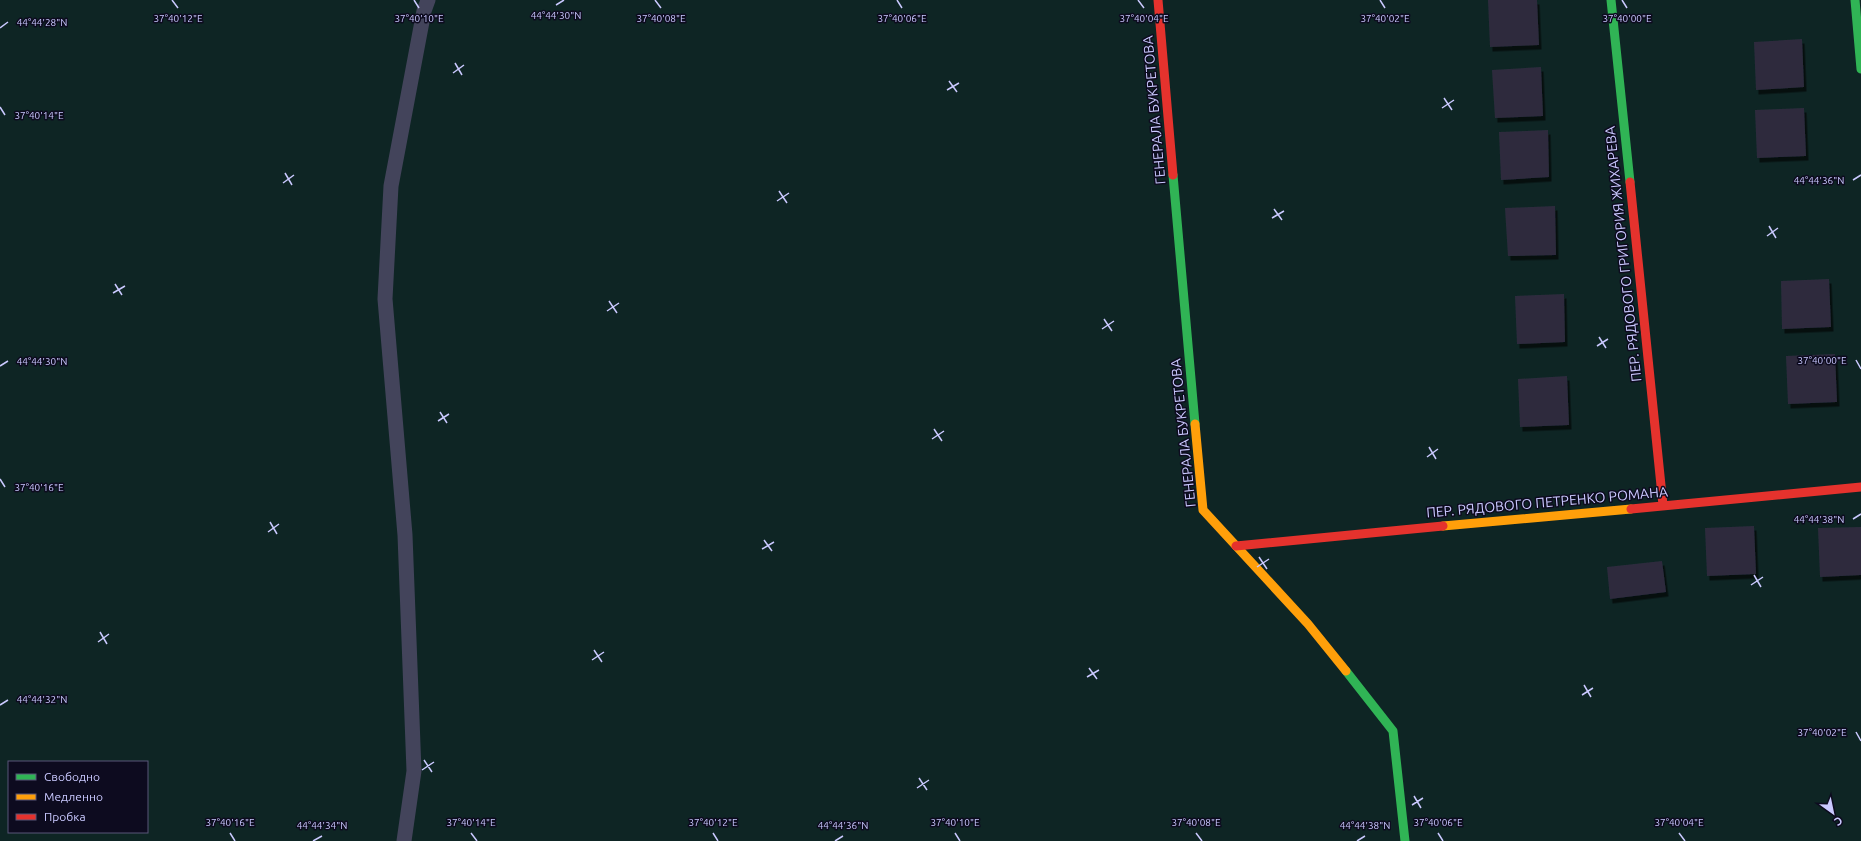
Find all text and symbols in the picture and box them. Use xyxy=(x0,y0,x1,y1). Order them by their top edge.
text: 44°44'30"N xyxy=(531,10,581,21)
text: 37°40'12"E xyxy=(153,13,203,24)
text: 37°40'10"E xyxy=(394,13,444,24)
text: 37°40'08"E xyxy=(636,13,686,24)
text: 37°40'06"E xyxy=(877,13,927,24)
text: 37°40'04"E xyxy=(1119,13,1169,24)
text: 37°40'02"E xyxy=(1360,13,1410,24)
text: 37°40'00"E xyxy=(1602,13,1652,24)
text: 44°44'28"N xyxy=(17,17,67,28)
street label: ГЕНЕРАЛА БУКРЕТОВА xyxy=(1140,35,1168,185)
text: 37°40'14"E xyxy=(14,110,64,121)
street label: ПЕР. РЯДОВОГО ГРИГОРИЯ ЖИХАРЕВА xyxy=(1602,125,1644,383)
text: 44°44'36"N xyxy=(1794,175,1844,186)
text: 37°40'00"E xyxy=(1797,355,1847,366)
text: 44°44'30"N xyxy=(17,356,67,367)
street label: ГЕНЕРАЛА БУКРЕТОВА xyxy=(1167,358,1199,508)
text: 37°40'16"E xyxy=(14,482,64,493)
street label: ПЕР. РЯДОВОГО ПЕТРЕНКО РОМАНА xyxy=(1426,483,1668,521)
text: 44°44'38"N xyxy=(1794,514,1844,525)
text: 44°44'32"N xyxy=(17,694,67,705)
text: 37°40'02"E xyxy=(1797,727,1847,738)
legend xyxy=(8,761,148,833)
text: Свободно xyxy=(44,770,100,783)
text: Медленно xyxy=(44,790,103,803)
north arrow xyxy=(1813,793,1853,833)
text: Пробка xyxy=(44,810,86,823)
text: С xyxy=(1832,814,1845,828)
text: 37°40'16"E xyxy=(205,817,255,828)
text: 37°40'14"E xyxy=(446,817,496,828)
text: 37°40'12"E xyxy=(688,817,738,828)
text: 37°40'10"E xyxy=(930,817,980,828)
text: 37°40'08"E xyxy=(1171,817,1221,828)
text: 37°40'06"E xyxy=(1413,817,1463,828)
text: 37°40'04"E xyxy=(1654,817,1704,828)
text: 44°44'34"N xyxy=(297,820,347,831)
text: 44°44'36"N xyxy=(818,820,868,831)
text: 44°44'38"N xyxy=(1340,820,1390,831)

